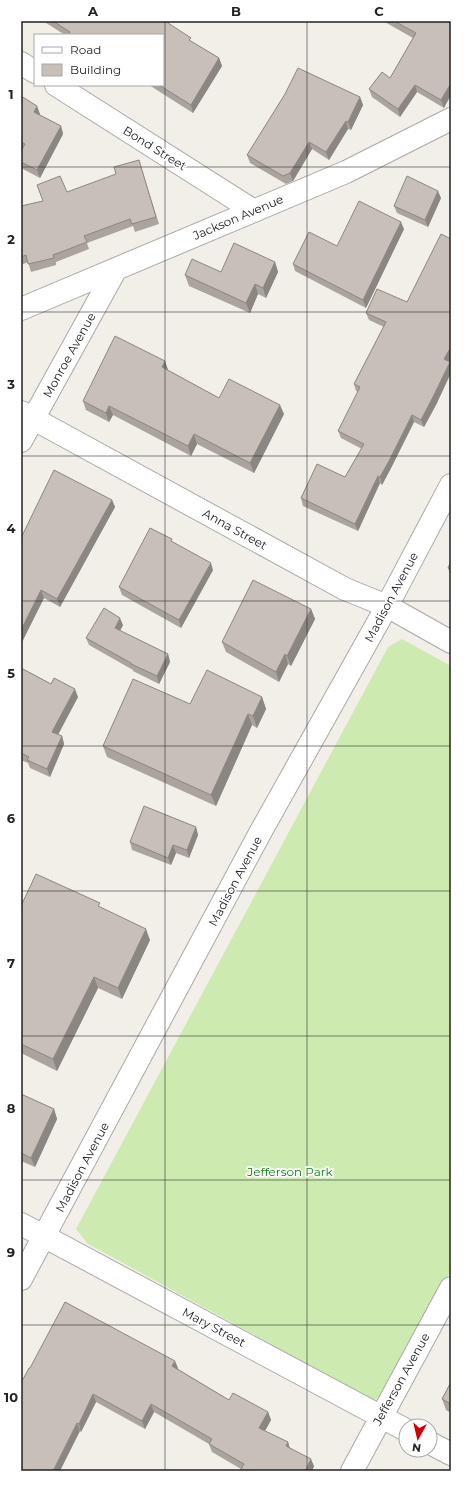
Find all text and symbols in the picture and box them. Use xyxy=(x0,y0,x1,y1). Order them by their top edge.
text: A xyxy=(87,3,99,19)
text: B xyxy=(231,3,241,19)
text: C xyxy=(374,3,384,19)
legend xyxy=(34,34,164,86)
text: Road xyxy=(70,42,101,57)
text: Building xyxy=(70,62,121,77)
text: 1 xyxy=(8,86,14,102)
street label: Bond Street xyxy=(120,122,190,174)
street label: Jackson Avenue xyxy=(190,191,285,243)
text: 2 xyxy=(7,231,15,247)
street label: Monroe Avenue xyxy=(39,310,99,400)
text: 3 xyxy=(6,376,15,392)
street label: Anna Street xyxy=(200,505,270,553)
text: 4 xyxy=(7,520,16,536)
street label: Madison Avenue xyxy=(361,549,421,645)
text: 5 xyxy=(7,665,15,681)
text: 6 xyxy=(7,810,16,826)
street label: Madison Avenue xyxy=(205,833,265,929)
text: 7 xyxy=(7,955,15,971)
text: 8 xyxy=(7,1100,16,1116)
street label: Madison Avenue xyxy=(52,1119,112,1215)
park label: Jefferson Park xyxy=(246,1164,334,1179)
text: 9 xyxy=(7,1244,15,1260)
street label: Mary Street xyxy=(180,1304,248,1350)
street label: Jefferson Avenue xyxy=(369,1330,433,1429)
text: 10 xyxy=(4,1389,18,1405)
north arrow xyxy=(398,1418,438,1458)
text: N xyxy=(411,1440,422,1455)

